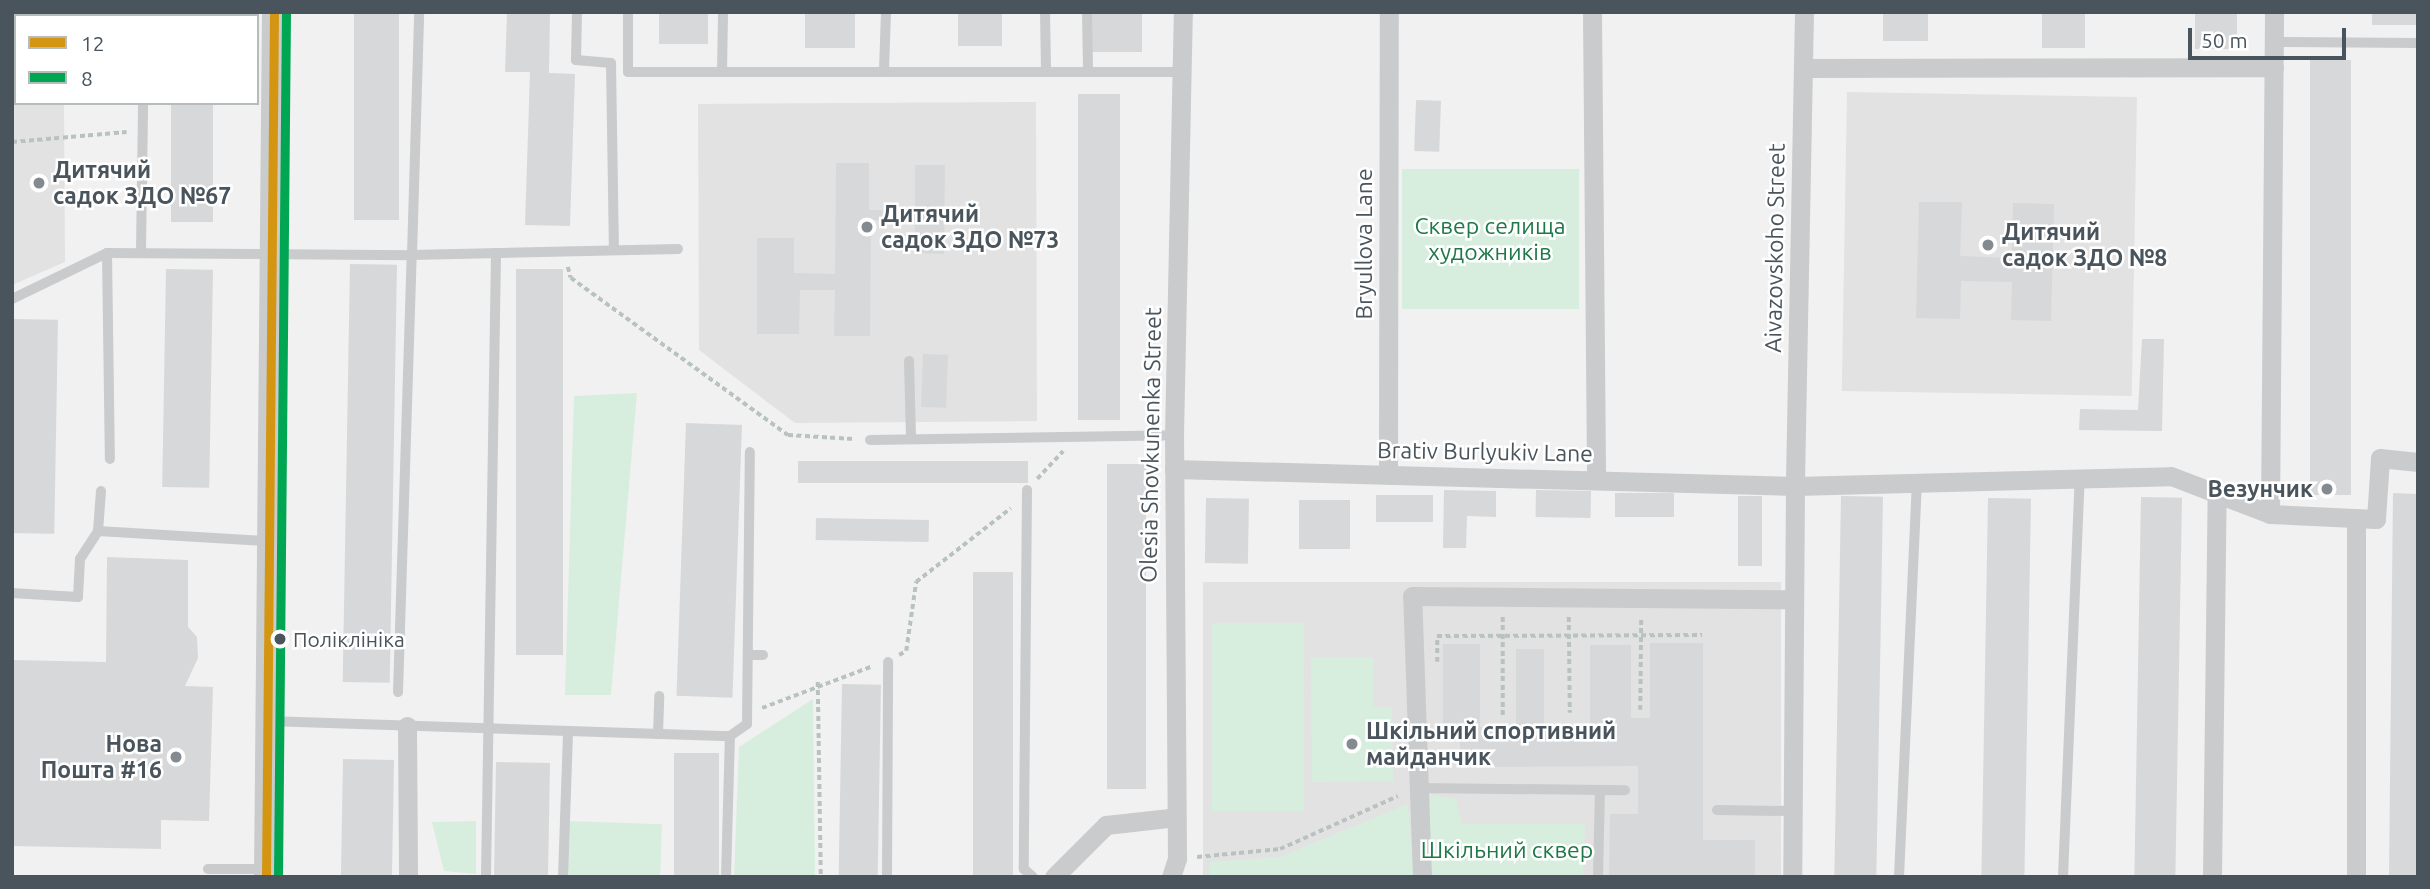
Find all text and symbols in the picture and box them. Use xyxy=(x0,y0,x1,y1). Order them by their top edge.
legend xyxy=(14,14,259,105)
scale bar xyxy=(2192,14,2350,58)
text: 50 m xyxy=(2201,28,2248,52)
text: 12 xyxy=(81,31,105,55)
text: 8 xyxy=(81,66,93,90)
street label: Aivazovskoho Street xyxy=(1759,143,1791,353)
place label: Дитячий садок ЗДО №67 xyxy=(53,156,231,210)
street label: Bryullova Lane xyxy=(1350,168,1378,320)
marker: Дитячий садок ЗДО №67 xyxy=(31,175,47,191)
place label: Дитячий садок ЗДО №73 xyxy=(881,200,1059,254)
park label: Сквер селища художників xyxy=(1414,212,1566,266)
place label: Дитячий садок ЗДО №8 xyxy=(2002,218,2167,272)
marker: Дитячий садок ЗДО №73 xyxy=(859,219,875,235)
marker: Дитячий садок ЗДО №8 xyxy=(1980,237,1996,253)
street label: Olesia Shovkunenka Street xyxy=(1135,307,1167,583)
street label: Brativ Burlyukiv Lane xyxy=(1377,436,1593,468)
place label: Везунчик xyxy=(2207,475,2313,503)
marker: Везунчик xyxy=(2319,481,2335,497)
place label: Поліклініка xyxy=(293,626,405,652)
marker: Поліклініка xyxy=(273,632,287,646)
place label: Шкільний спортивний майданчик xyxy=(1366,717,1616,771)
place label: Нова Пошта #16 xyxy=(41,730,162,784)
marker: Шкільний спортивний майданчик xyxy=(1344,736,1360,752)
marker: Нова Пошта #16 xyxy=(168,749,184,765)
park label: Шкільний сквер xyxy=(1421,836,1593,864)

